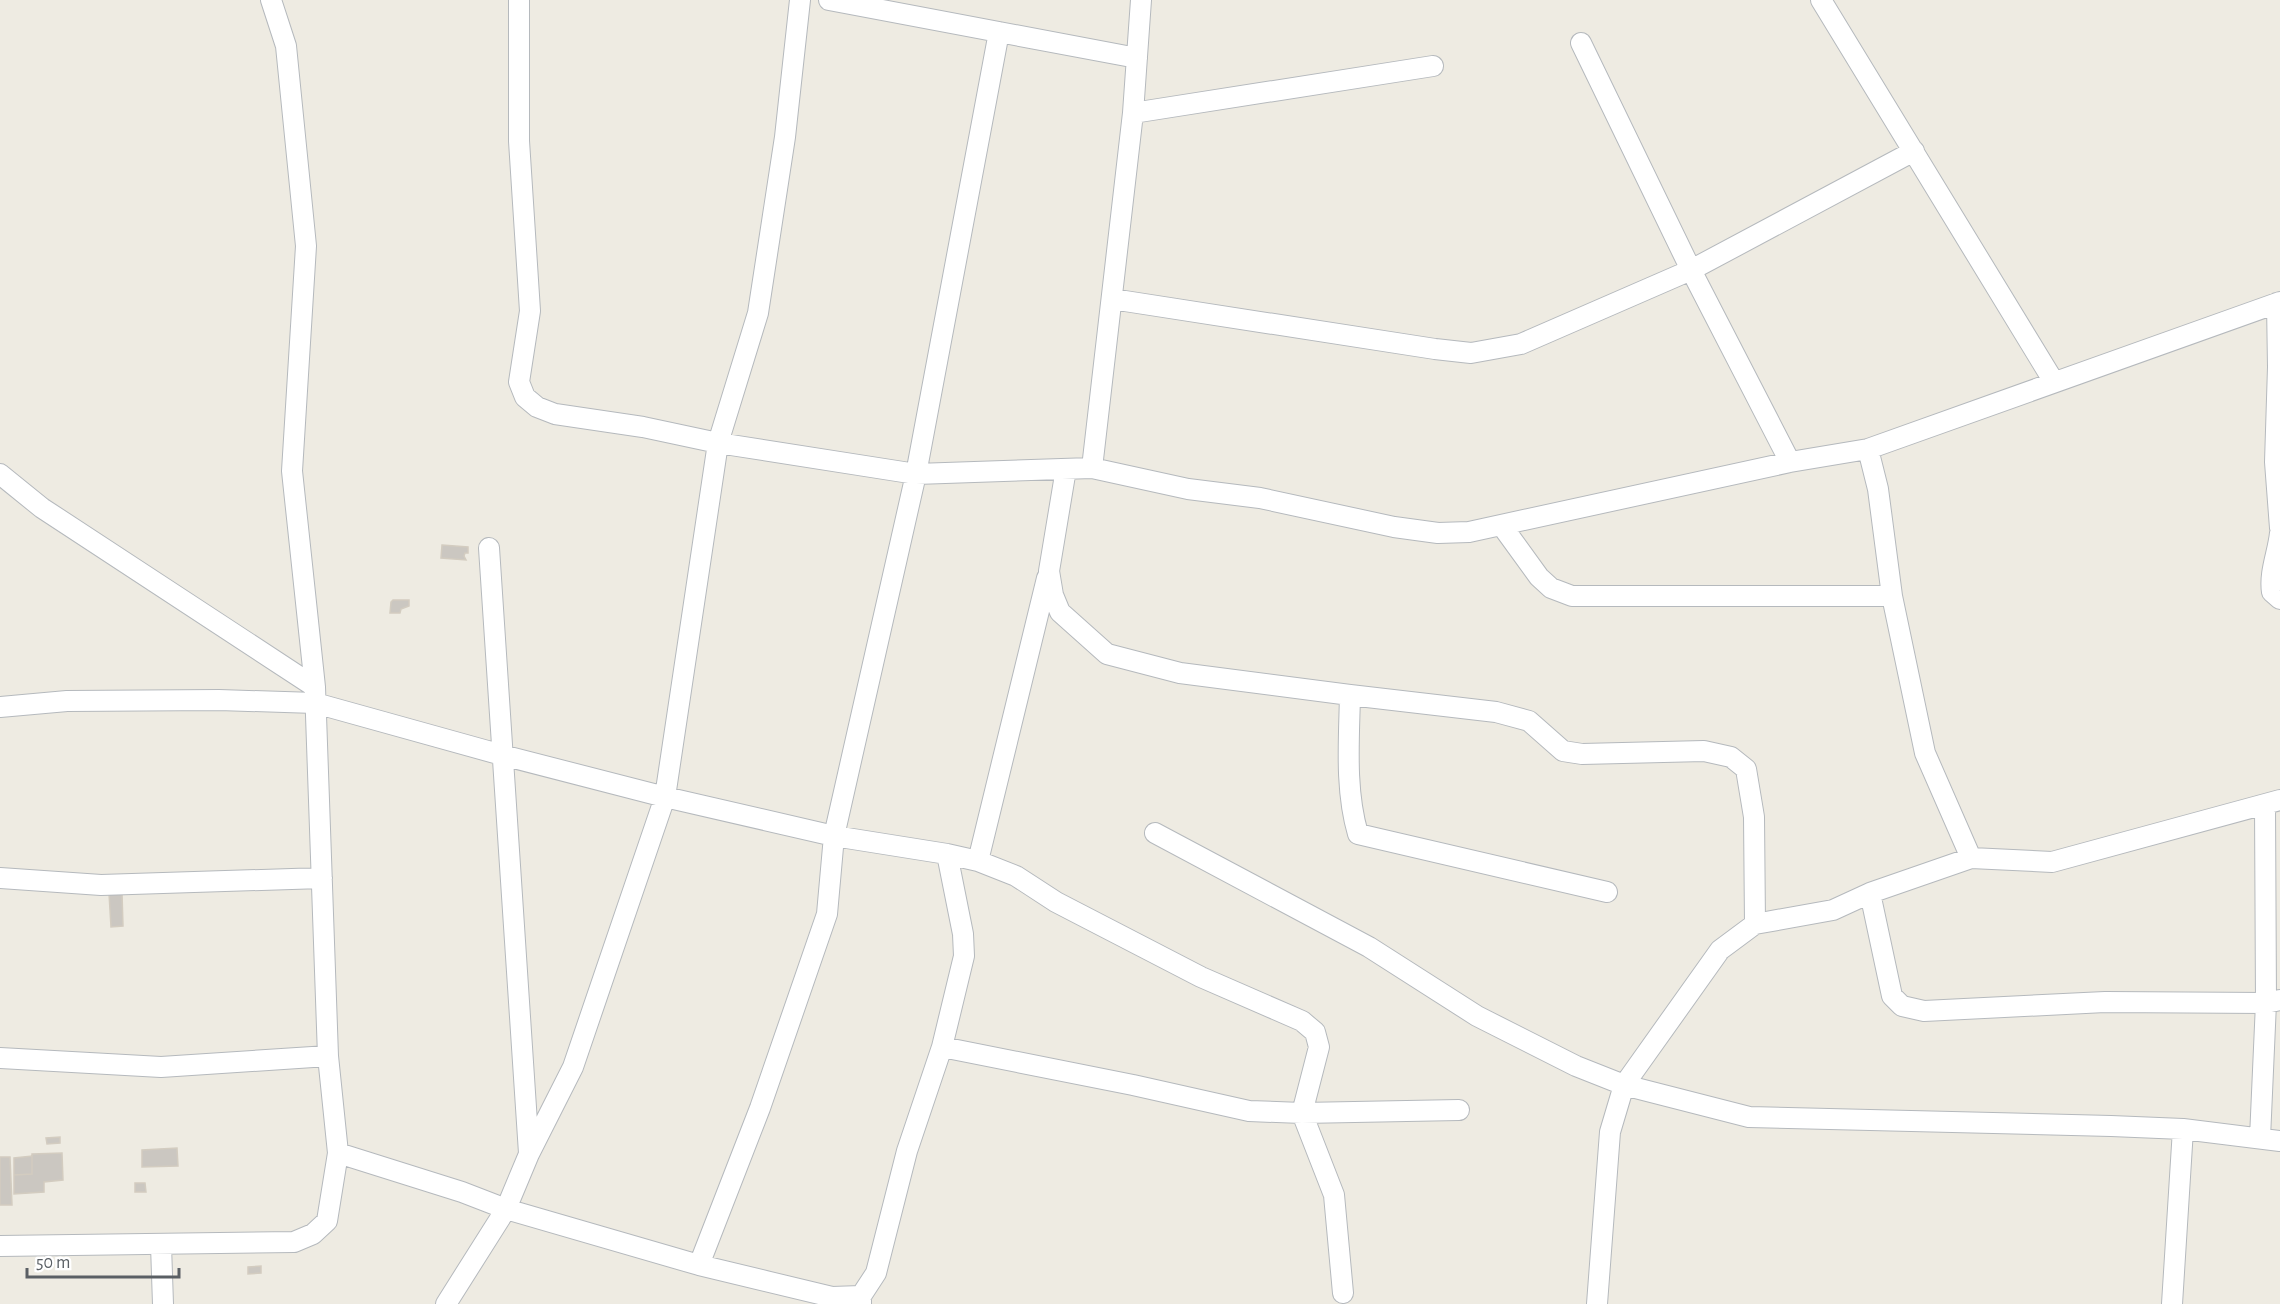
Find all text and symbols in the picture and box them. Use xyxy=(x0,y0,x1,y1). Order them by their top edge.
scale bar xyxy=(27,1241,178,1279)
text: 50 m xyxy=(36,1254,70,1272)

